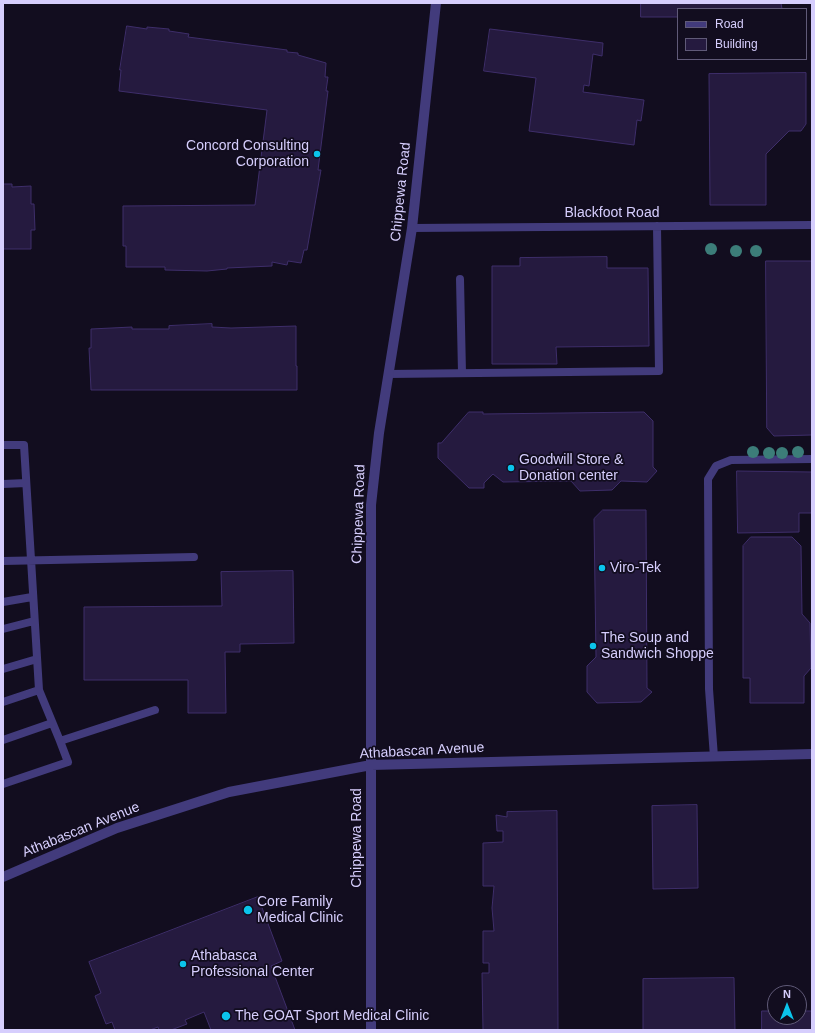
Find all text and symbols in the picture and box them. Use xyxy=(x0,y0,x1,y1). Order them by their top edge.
legend xyxy=(677,8,807,60)
text: Road xyxy=(715,17,744,31)
text: Building xyxy=(715,37,758,51)
place label: Concord Consulting Corporation xyxy=(186,138,309,170)
street label: Chippewa Road xyxy=(387,142,415,242)
marker: Concord Consulting Corporation xyxy=(312,149,322,159)
street label: Blackfoot Road xyxy=(565,205,659,221)
place label: Goodwill Store & Donation center xyxy=(519,452,623,484)
marker: Goodwill Store & Donation center xyxy=(506,463,516,473)
street label: Chippewa Road xyxy=(349,464,369,564)
place label: Viro-Tek xyxy=(610,560,661,576)
marker: Viro-Tek xyxy=(597,563,607,573)
place label: The Soup and Sandwich Shoppe xyxy=(601,630,714,662)
marker: The Soup and Sandwich Shoppe xyxy=(588,641,598,651)
street label: Athabascan Avenue xyxy=(359,739,485,763)
street label: Chippewa Road xyxy=(349,788,365,888)
street label: Athabascan Avenue xyxy=(20,799,142,861)
place label: Core Family Medical Clinic xyxy=(257,894,343,926)
marker: Core Family Medical Clinic xyxy=(242,904,254,916)
place label: Athabasca Professional Center xyxy=(191,948,314,980)
marker: Athabasca Professional Center xyxy=(178,959,188,969)
north arrow xyxy=(767,985,807,1025)
text: N xyxy=(783,988,791,1000)
place label: The GOAT Sport Medical Clinic xyxy=(235,1008,429,1024)
marker: The GOAT Sport Medical Clinic xyxy=(220,1010,232,1022)

